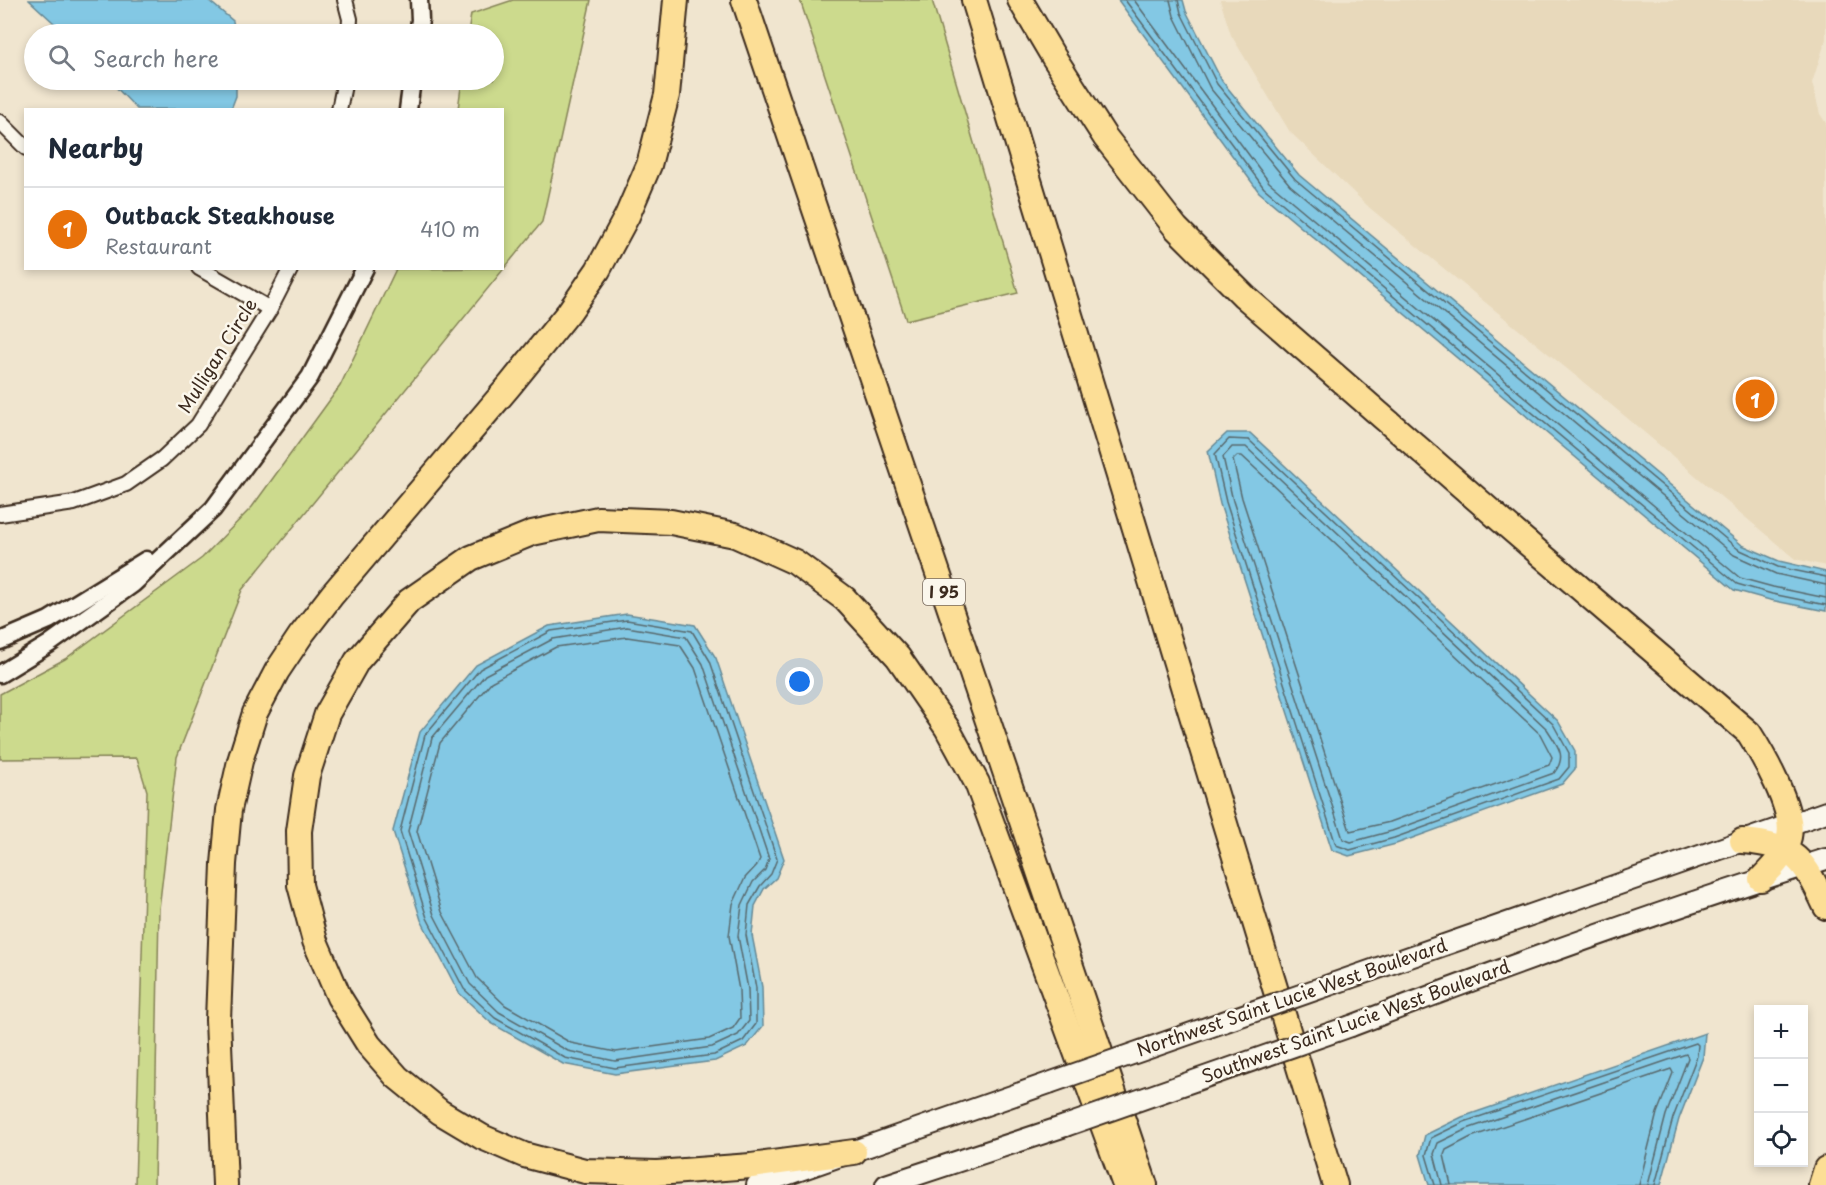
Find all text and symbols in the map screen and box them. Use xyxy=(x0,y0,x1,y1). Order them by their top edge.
search box xyxy=(24,24,504,90)
icon: search xyxy=(45,41,78,74)
text: Search here xyxy=(93,41,219,74)
text: Nearby xyxy=(48,128,143,167)
text: Outback Steakhouse xyxy=(105,198,335,231)
text: 1 xyxy=(63,214,72,244)
text: 410 m xyxy=(420,214,480,244)
text: Restaurant xyxy=(105,231,212,261)
street label: Mulligan Circle xyxy=(170,292,263,418)
pin: 1 xyxy=(1736,376,1774,422)
road number: I 95 xyxy=(923,579,965,605)
your location xyxy=(785,667,814,696)
street label: Northwest Saint Lucie West Boulevard xyxy=(1133,931,1450,1063)
street label: Southwest Saint Lucie West Boulevard xyxy=(1197,952,1514,1089)
map controls xyxy=(1754,1005,1808,1167)
button: + xyxy=(1754,1005,1808,1059)
button: − xyxy=(1754,1059,1808,1113)
button: locate xyxy=(1754,1113,1808,1167)

